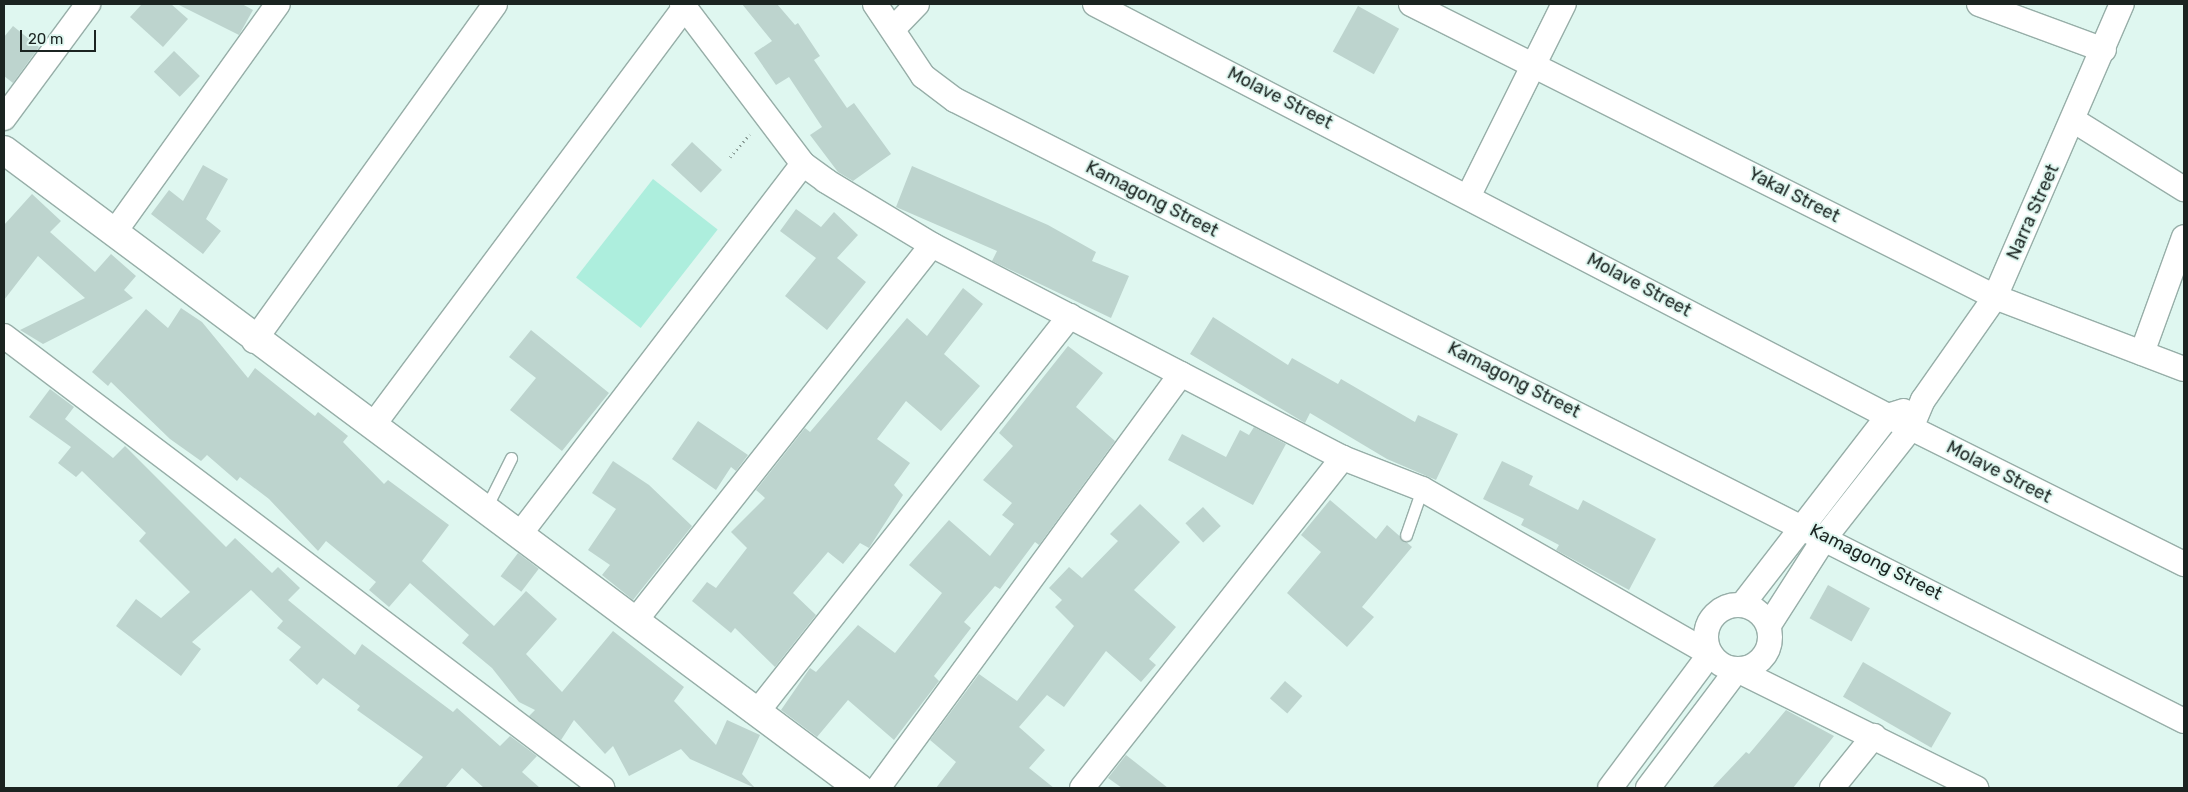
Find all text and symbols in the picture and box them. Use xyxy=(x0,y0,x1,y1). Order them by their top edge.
scale bar xyxy=(22,20,99,52)
text: 20 m xyxy=(28,30,63,48)
street label: Molave Street xyxy=(1224,62,1336,134)
street label: Kamagong Street xyxy=(1082,156,1222,242)
street label: Narra Street xyxy=(2002,161,2064,263)
street label: Yakal Street xyxy=(1745,163,1843,227)
street label: Molave Street xyxy=(1583,248,1695,322)
street label: Kamagong Street xyxy=(1444,337,1584,423)
street label: Molave Street xyxy=(1943,436,2055,508)
street label: Kamagong Street xyxy=(1806,519,1946,605)

